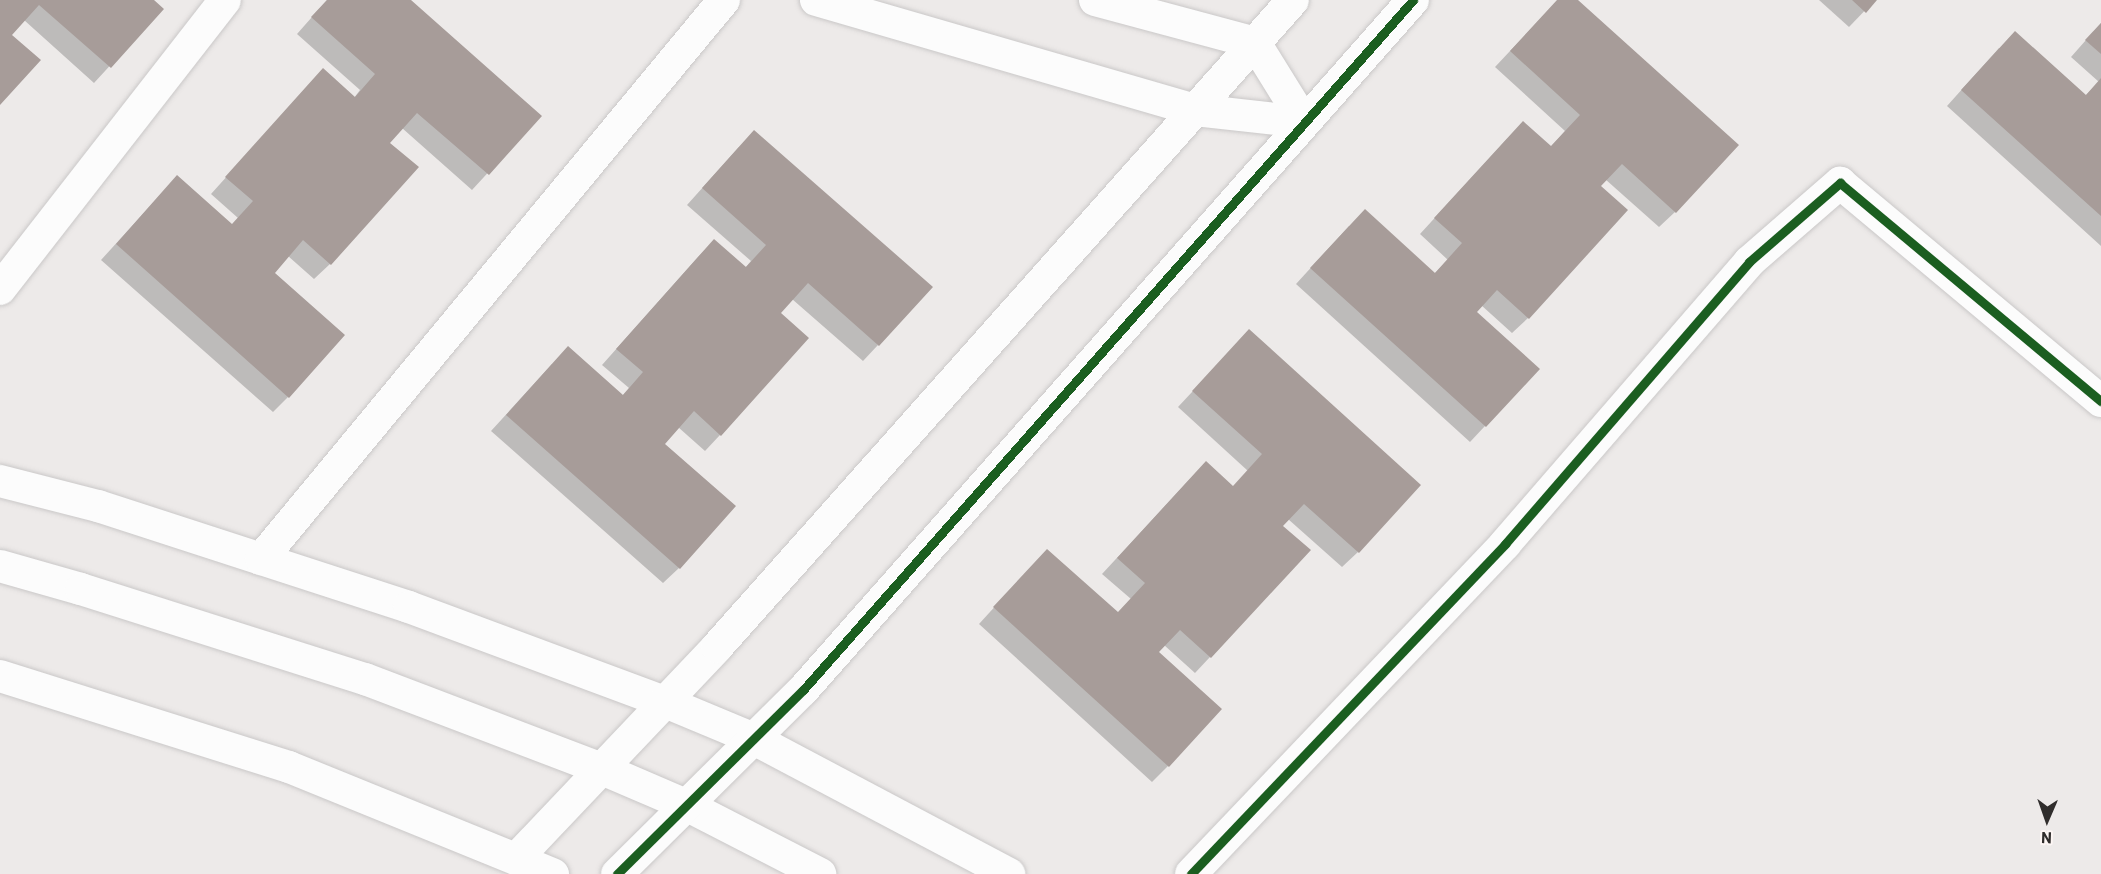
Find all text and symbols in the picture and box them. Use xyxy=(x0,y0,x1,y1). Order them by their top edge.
north arrow xyxy=(2017,790,2077,850)
text: N xyxy=(2041,829,2052,848)

